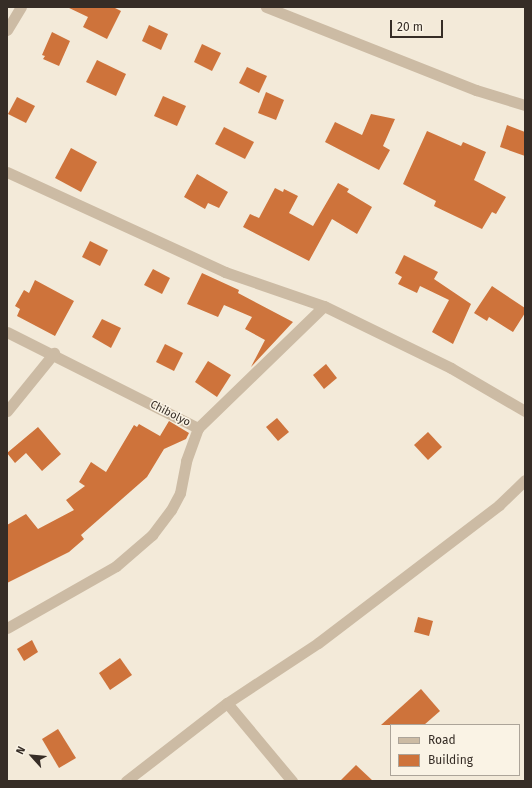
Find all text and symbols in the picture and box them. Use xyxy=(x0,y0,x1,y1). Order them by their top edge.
scale bar xyxy=(392,12,445,38)
text: 20 m xyxy=(397,20,423,34)
street label: Chibolyo xyxy=(148,398,192,430)
legend xyxy=(390,724,520,776)
text: Road xyxy=(428,733,456,747)
north arrow xyxy=(12,736,52,776)
text: N xyxy=(13,744,28,757)
text: Building xyxy=(428,753,473,767)

